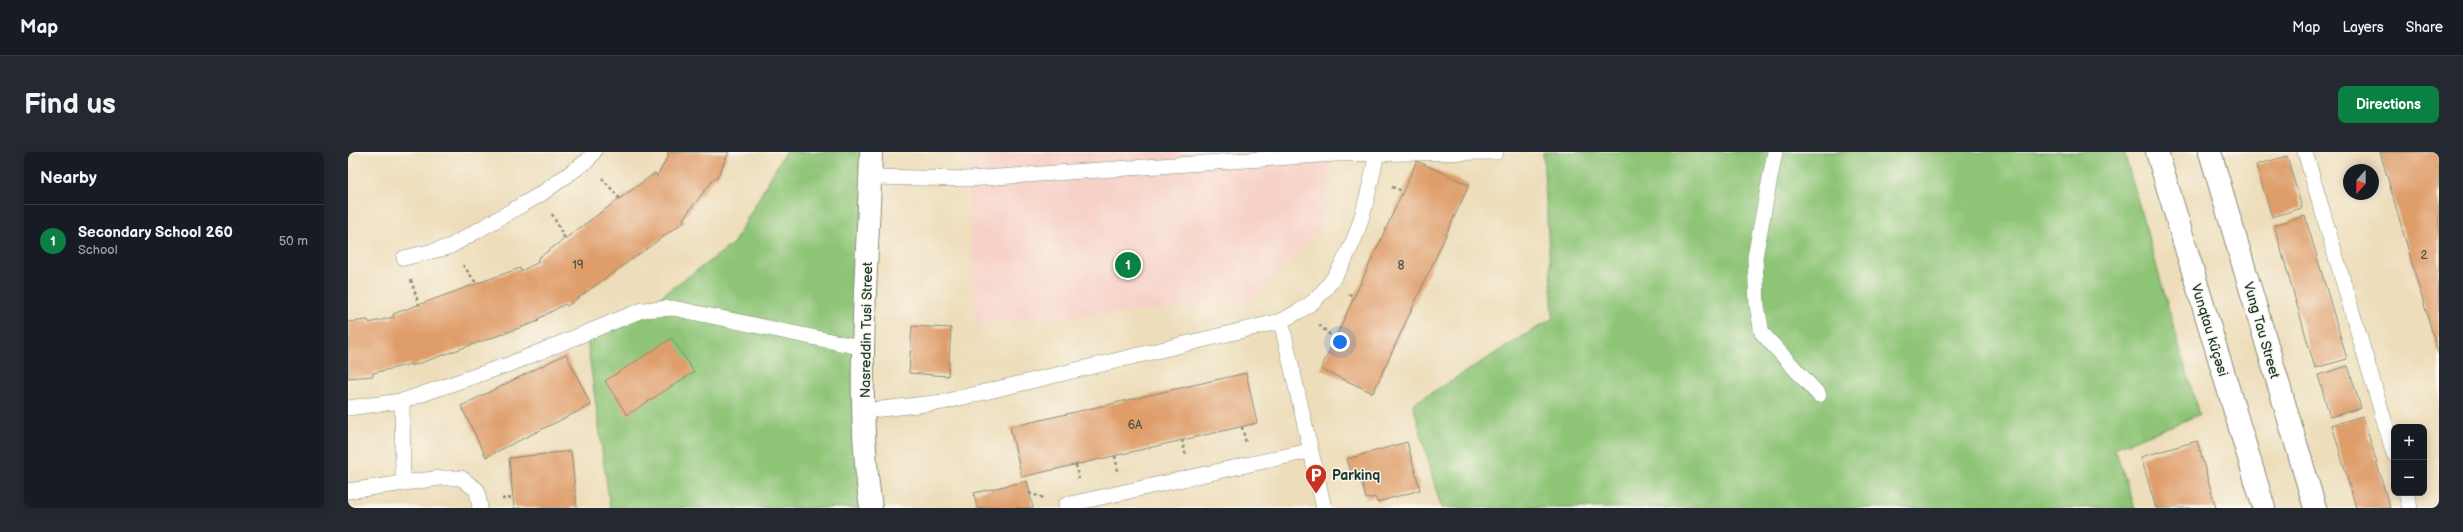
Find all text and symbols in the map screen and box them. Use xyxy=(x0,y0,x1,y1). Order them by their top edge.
text: Map xyxy=(20,16,58,39)
text: Map xyxy=(2292,19,2320,36)
text: Layers xyxy=(2342,19,2384,36)
text: Share xyxy=(2406,19,2443,36)
button: Directions xyxy=(2338,86,2439,123)
text: Find us xyxy=(24,88,116,121)
north arrow xyxy=(2343,164,2379,200)
text: Nearby xyxy=(40,168,97,188)
text: Secondary School 260 xyxy=(78,223,233,242)
text: 1 xyxy=(50,233,56,249)
text: 50 m xyxy=(279,233,308,249)
text: School xyxy=(78,242,118,258)
house number: 2 xyxy=(2420,248,2428,263)
pin: 1 xyxy=(1115,250,1141,280)
house number: 19 xyxy=(572,258,584,273)
house number: 8 xyxy=(1398,258,1405,273)
street label: Nasreddin Tusi Street xyxy=(857,261,876,398)
street label: Vung Tau Street xyxy=(2240,280,2284,381)
street label: Vunqtau küçəsi xyxy=(2187,282,2232,378)
your location xyxy=(1330,332,1350,352)
house number: 6A xyxy=(1128,418,1143,433)
map controls xyxy=(2391,424,2427,496)
button: + xyxy=(2391,424,2427,460)
button: − xyxy=(2391,460,2427,496)
parking icon: Parkinq xyxy=(1303,462,1329,495)
place label: Parkinq xyxy=(1332,467,1380,484)

